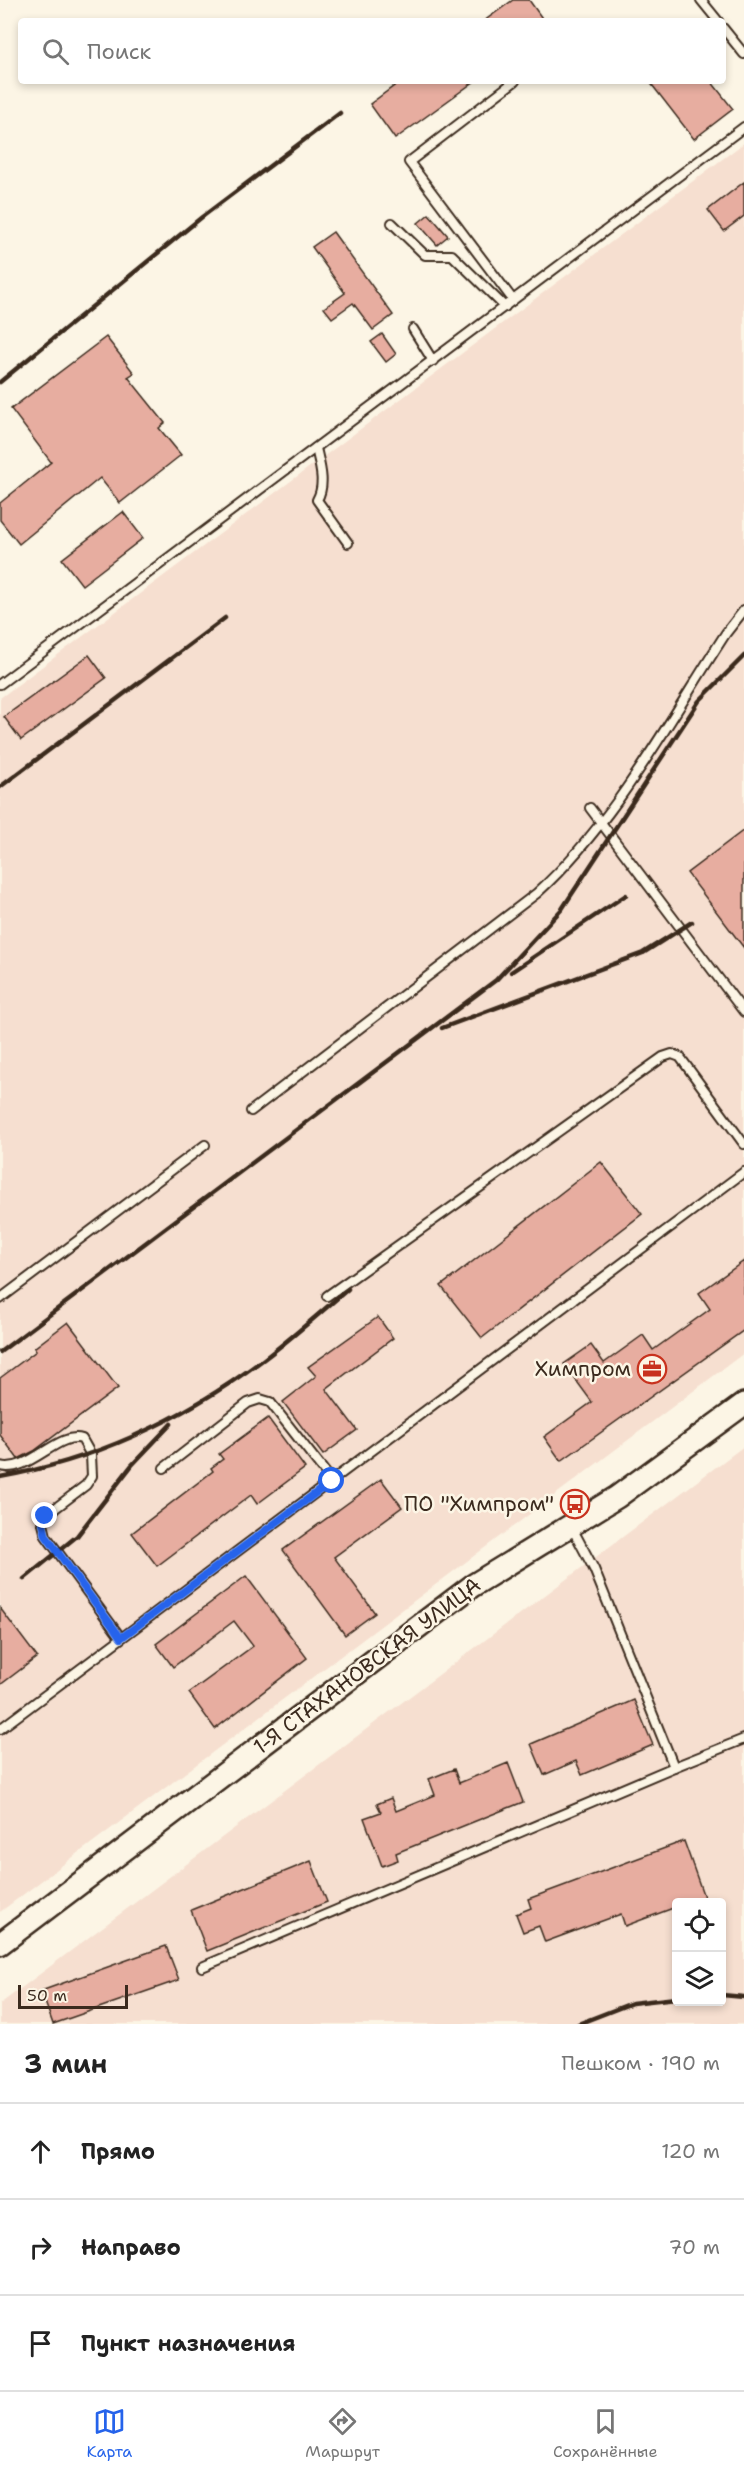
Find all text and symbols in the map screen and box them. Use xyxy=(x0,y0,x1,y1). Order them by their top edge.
search box xyxy=(18,18,726,84)
icon: search xyxy=(39,35,72,68)
text: Поиск xyxy=(87,37,151,66)
office icon: Химпром xyxy=(636,1353,668,1385)
place label: Химпром xyxy=(535,1355,631,1383)
route start xyxy=(318,1467,344,1493)
bus stop icon: ПО "Химпром" xyxy=(559,1488,591,1520)
place label: ПО "Химпром" xyxy=(404,1490,554,1518)
route end xyxy=(31,1502,57,1528)
street label: 1-Я СТАХАНОВСКАЯ УЛИЦА xyxy=(248,1571,486,1761)
map controls xyxy=(672,1898,726,2006)
button: locate xyxy=(672,1898,726,1952)
button: layers xyxy=(672,1952,726,2006)
scale bar xyxy=(18,1982,128,2010)
text: 50 m xyxy=(27,1985,67,2006)
text: 3 мин xyxy=(24,2046,107,2081)
text: Пешком · 190 m xyxy=(562,2050,720,2076)
icon: ahead xyxy=(24,2135,57,2168)
text: Прямо xyxy=(81,2137,155,2166)
text: 120 m xyxy=(661,2138,720,2164)
icon: right xyxy=(24,2231,57,2264)
text: Направо xyxy=(81,2233,181,2262)
text: 70 m xyxy=(668,2234,720,2260)
icon: arrive xyxy=(24,2327,57,2360)
text: Пункт назначения xyxy=(81,2329,295,2358)
tab: Карта xyxy=(87,2405,132,2462)
tab: Маршрут xyxy=(305,2405,380,2462)
tab: Сохранённые xyxy=(553,2405,657,2462)

